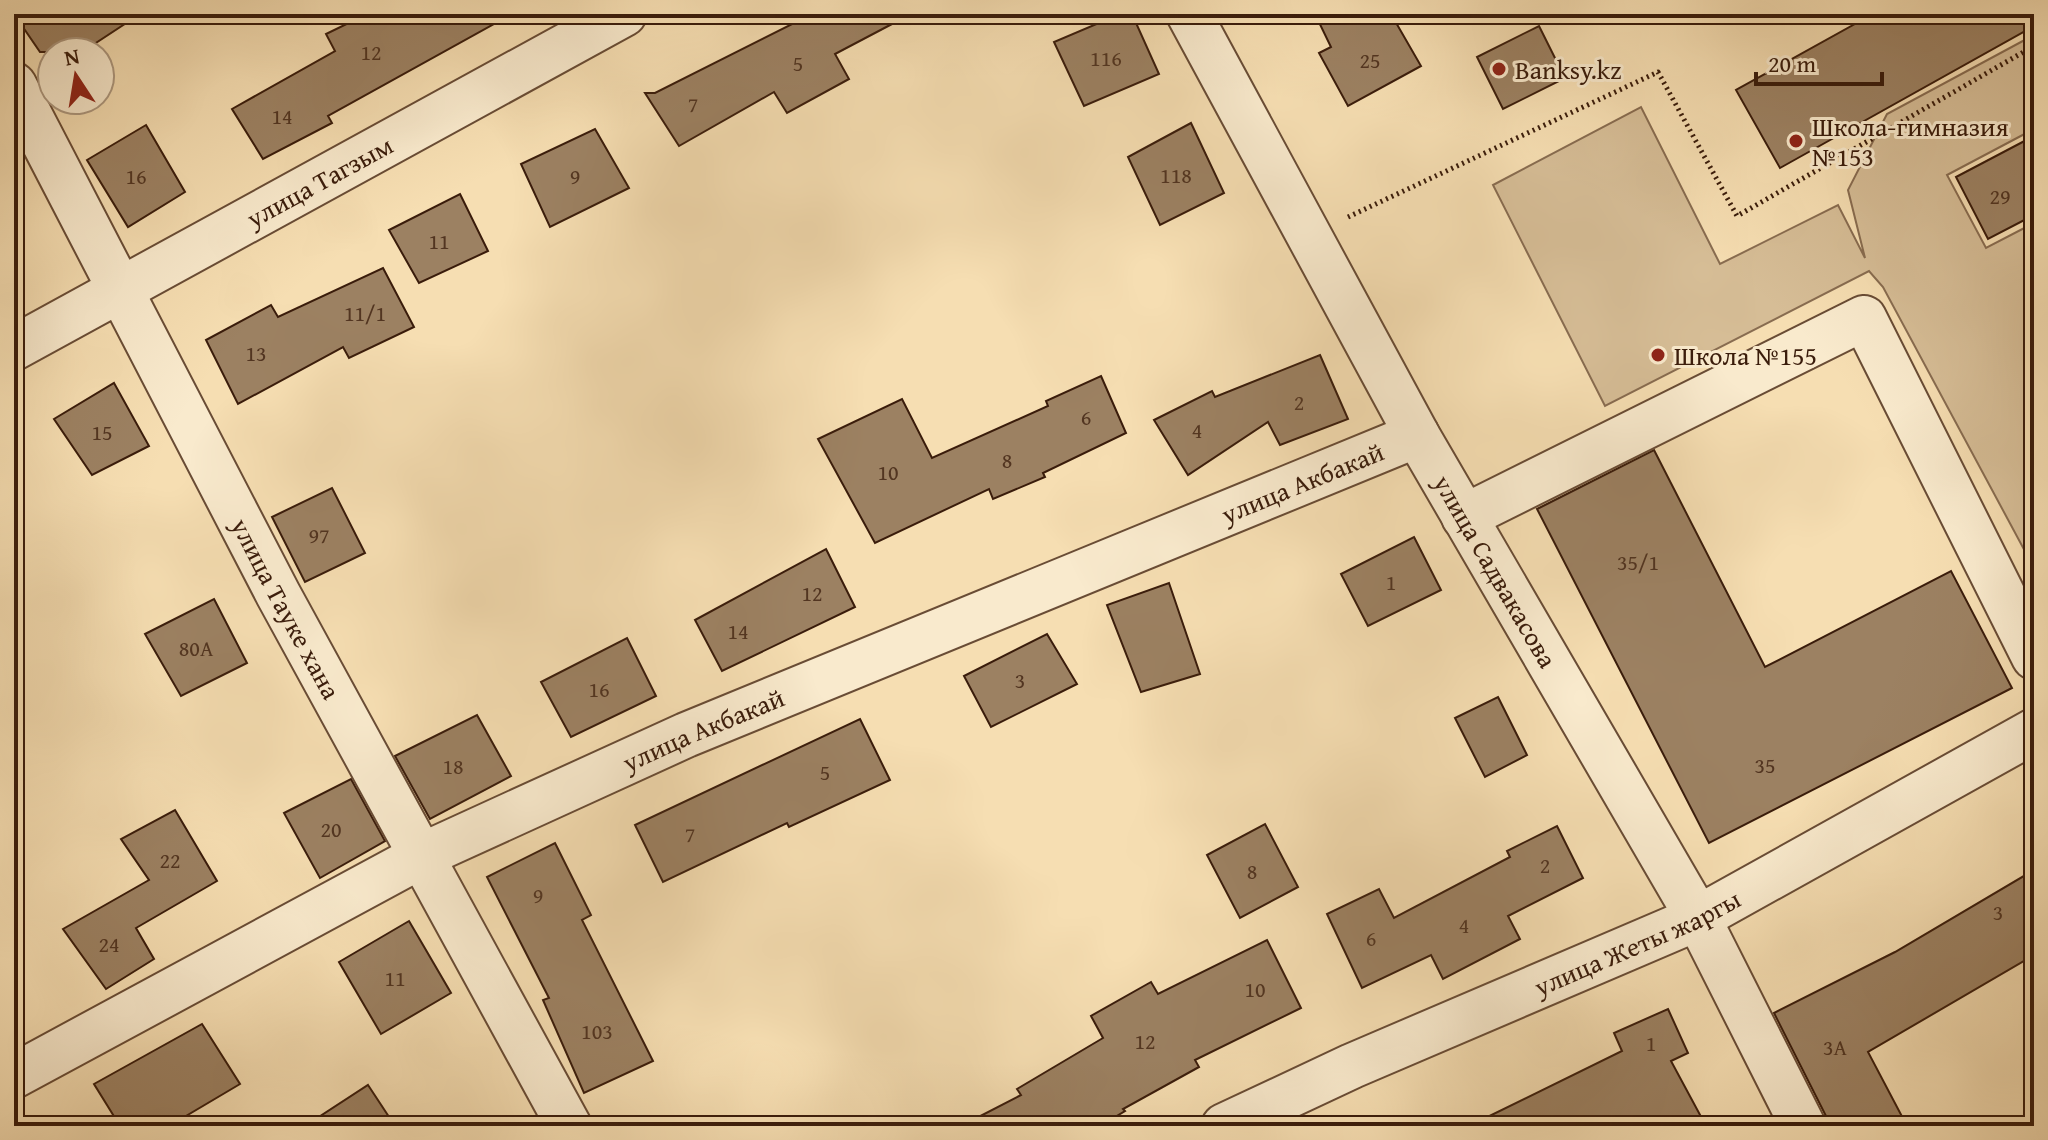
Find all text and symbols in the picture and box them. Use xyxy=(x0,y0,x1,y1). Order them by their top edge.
north arrow xyxy=(36,36,116,116)
house number: 12 xyxy=(360,36,382,68)
scale bar xyxy=(1756,36,1882,86)
text: N xyxy=(61,39,83,74)
house number: 116 xyxy=(1090,42,1122,74)
house number: 25 xyxy=(1359,44,1381,76)
text: 20 m xyxy=(1768,46,1816,81)
house number: 5 xyxy=(793,47,803,79)
place label: Banksy.kz xyxy=(1515,50,1621,89)
marker: Banksy.kz xyxy=(1490,60,1508,78)
house number: 7 xyxy=(688,88,698,120)
house number: 14 xyxy=(271,100,293,132)
place label: Школа-гимназия №153 xyxy=(1812,107,2009,176)
street label: улица Тагзым xyxy=(238,125,400,237)
marker: Школа-гимназия №153 xyxy=(1787,132,1805,150)
house number: 118 xyxy=(1160,159,1192,191)
house number: 16 xyxy=(125,160,147,192)
house number: 9 xyxy=(570,160,580,192)
house number: 29 xyxy=(1989,180,2011,212)
house number: 11 xyxy=(428,225,450,257)
house number: 11/1 xyxy=(344,297,386,329)
place label: Школа №155 xyxy=(1674,336,1817,375)
house number: 13 xyxy=(245,337,267,369)
marker: Школа №155 xyxy=(1649,346,1667,364)
house number: 2 xyxy=(1294,386,1304,418)
house number: 6 xyxy=(1081,401,1091,433)
house number: 4 xyxy=(1192,414,1202,446)
house number: 15 xyxy=(91,416,113,448)
street label: улица Акбакай xyxy=(1214,431,1389,533)
house number: 8 xyxy=(1002,444,1012,476)
house number: 10 xyxy=(877,456,899,488)
street label: улица Садвакасова xyxy=(1424,466,1568,675)
street label: улица Тауке хана xyxy=(222,510,352,707)
house number: 97 xyxy=(308,519,330,551)
house number: 35/1 xyxy=(1617,546,1659,578)
house number: 1 xyxy=(1386,566,1396,598)
house number: 12 xyxy=(801,577,823,609)
house number: 14 xyxy=(727,615,749,647)
house number: 80А xyxy=(179,632,214,664)
house number: 3 xyxy=(1015,664,1025,696)
house number: 16 xyxy=(588,673,610,705)
street label: улица Акбакай xyxy=(615,677,790,781)
house number: 35 xyxy=(1754,749,1776,781)
house number: 18 xyxy=(442,750,464,782)
house number: 5 xyxy=(820,756,830,788)
house number: 20 xyxy=(320,813,342,845)
house number: 7 xyxy=(685,818,695,850)
house number: 22 xyxy=(159,844,181,876)
house number: 2 xyxy=(1540,849,1550,881)
house number: 8 xyxy=(1247,855,1257,887)
house number: 9 xyxy=(533,879,543,911)
street label: улица Жеты жаргы xyxy=(1527,879,1747,1006)
house number: 3 xyxy=(1993,896,2003,928)
house number: 4 xyxy=(1459,909,1469,941)
house number: 6 xyxy=(1366,922,1376,954)
house number: 24 xyxy=(98,928,120,960)
house number: 11 xyxy=(384,962,406,994)
house number: 10 xyxy=(1244,973,1266,1005)
house number: 103 xyxy=(581,1015,613,1047)
house number: 12 xyxy=(1134,1025,1156,1057)
house number: 1 xyxy=(1646,1027,1656,1059)
house number: 3А xyxy=(1823,1031,1848,1063)

